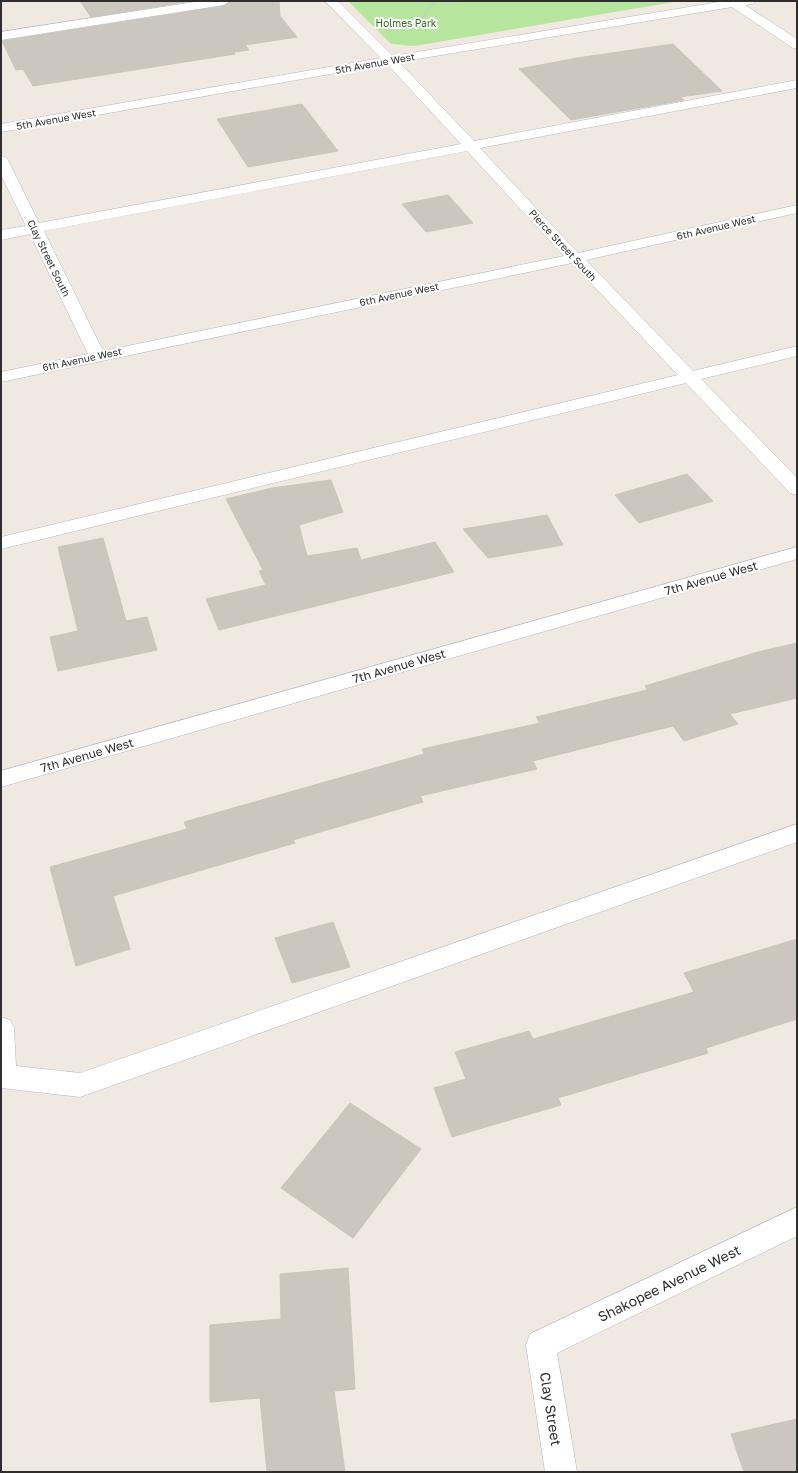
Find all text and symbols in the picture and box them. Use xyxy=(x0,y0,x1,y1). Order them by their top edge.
park label: Holmes Park xyxy=(376,17,437,29)
street label: 5th Avenue West xyxy=(334,50,416,76)
street label: 5th Avenue West xyxy=(15,106,97,132)
street label: Pierce Street South xyxy=(527,207,599,283)
street label: 6th Avenue West xyxy=(675,212,757,242)
street label: Clay Street South xyxy=(25,218,73,298)
street label: 6th Avenue West xyxy=(358,280,440,308)
street label: 6th Avenue West xyxy=(41,345,123,373)
street label: 7th Avenue West xyxy=(663,557,759,598)
street label: 7th Avenue West xyxy=(351,645,447,686)
street label: 7th Avenue West xyxy=(39,734,135,775)
street label: Shakopee Avenue West xyxy=(595,1241,743,1325)
street label: Clay Street xyxy=(537,1371,565,1447)

